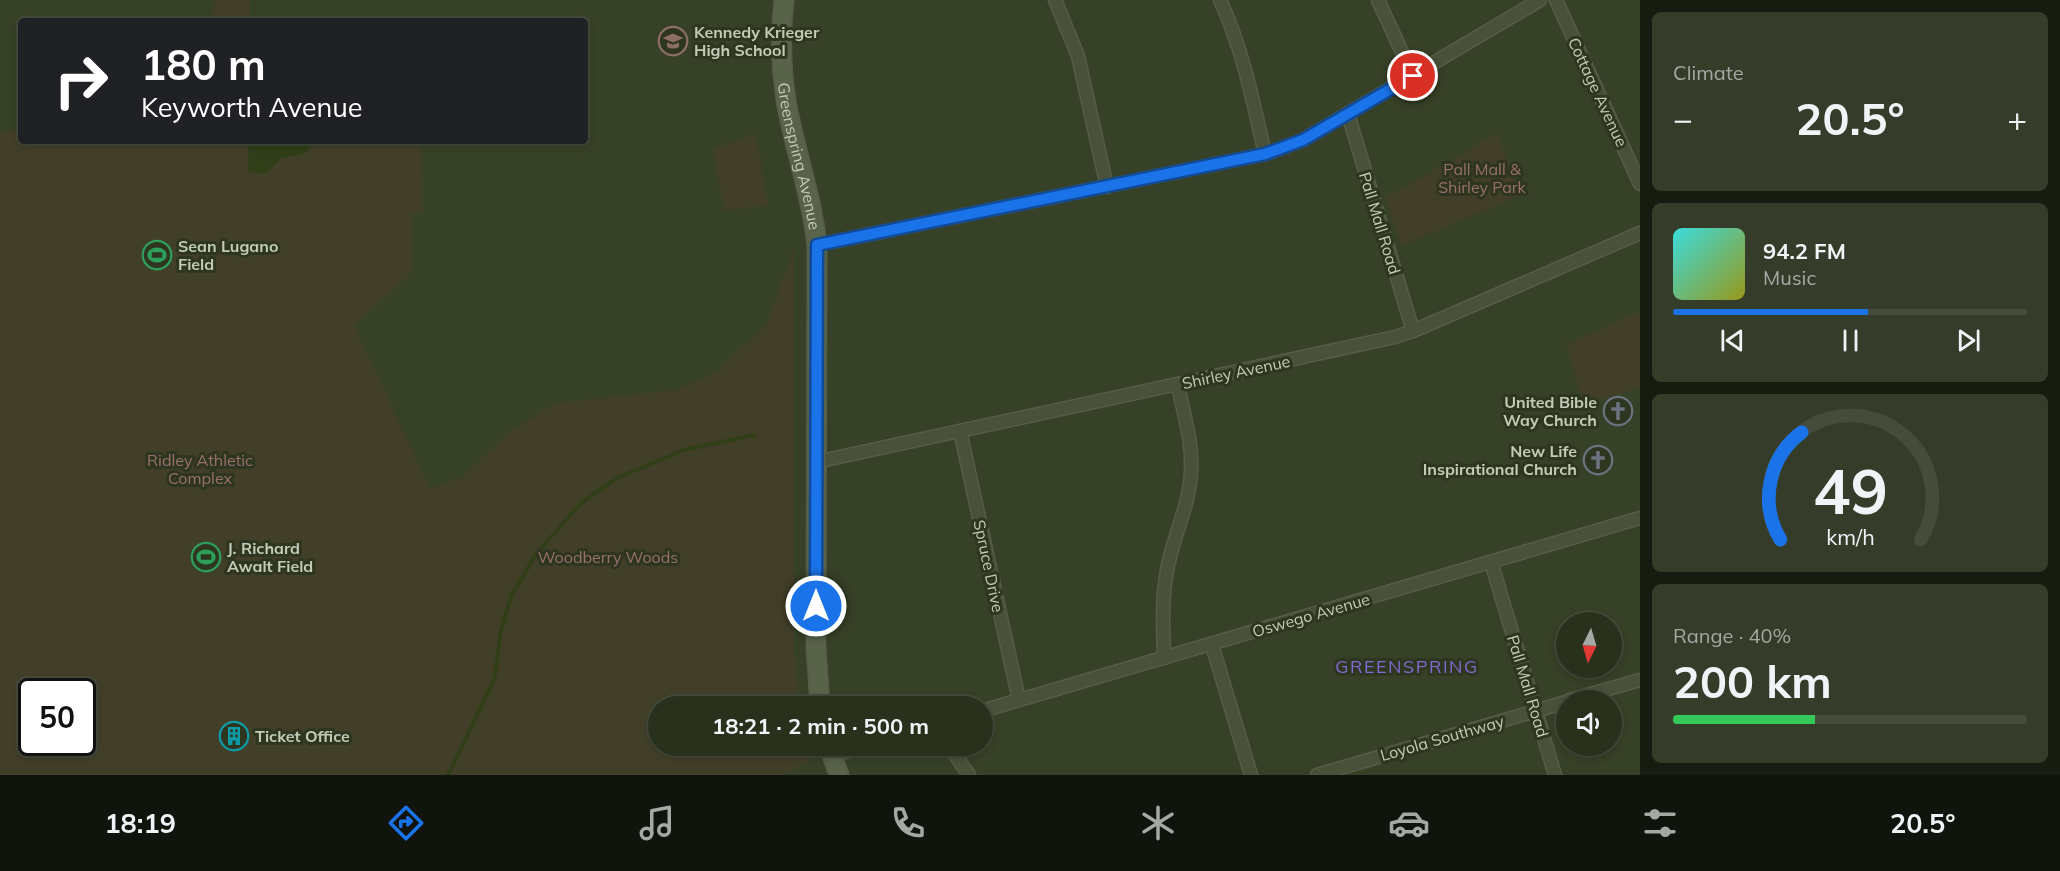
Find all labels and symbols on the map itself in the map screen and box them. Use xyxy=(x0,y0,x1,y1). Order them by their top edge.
place label: Kennedy Krieger High School xyxy=(694,22,820,60)
school or university icon: Kennedy Krieger High School xyxy=(657,25,689,57)
street label: Cottage Avenue xyxy=(1564,34,1632,150)
pin xyxy=(1387,50,1438,101)
street label: Greenspring Avenue xyxy=(774,81,825,231)
park label: Pall Mall & Shirley Park xyxy=(1438,159,1527,197)
street label: Pall Mall Road xyxy=(1355,169,1405,277)
place label: Sean Lugano Field xyxy=(178,236,278,274)
sports icon: Sean Lugano Field xyxy=(141,239,173,271)
street label: Shirley Avenue xyxy=(1180,351,1292,393)
place label: United Bible Way Church xyxy=(1503,392,1597,430)
church icon: United Bible Way Church xyxy=(1602,395,1634,427)
place label: New Life Inspirational Church xyxy=(1423,441,1577,479)
church icon: New Life Inspirational Church xyxy=(1582,444,1614,476)
park label: Ridley Athletic Complex xyxy=(147,450,253,488)
street label: Spruce Drive xyxy=(969,518,1009,614)
place label: J. Richard Awalt Field xyxy=(227,538,313,576)
sports icon: J. Richard Awalt Field xyxy=(190,541,222,573)
park label: Woodberry Woods xyxy=(538,547,678,567)
position arrow xyxy=(784,574,848,638)
street label: Oswego Avenue xyxy=(1250,589,1372,641)
north arrow xyxy=(1556,612,1622,678)
street label: Pall Mall Road xyxy=(1503,632,1553,740)
district label: GREENSPRING xyxy=(1335,655,1479,678)
speed limit sign: 50 xyxy=(18,678,96,756)
street label: Loyola Southway xyxy=(1378,711,1507,765)
building icon: Ticket Office xyxy=(218,720,250,752)
place label: Ticket Office xyxy=(255,726,350,746)

